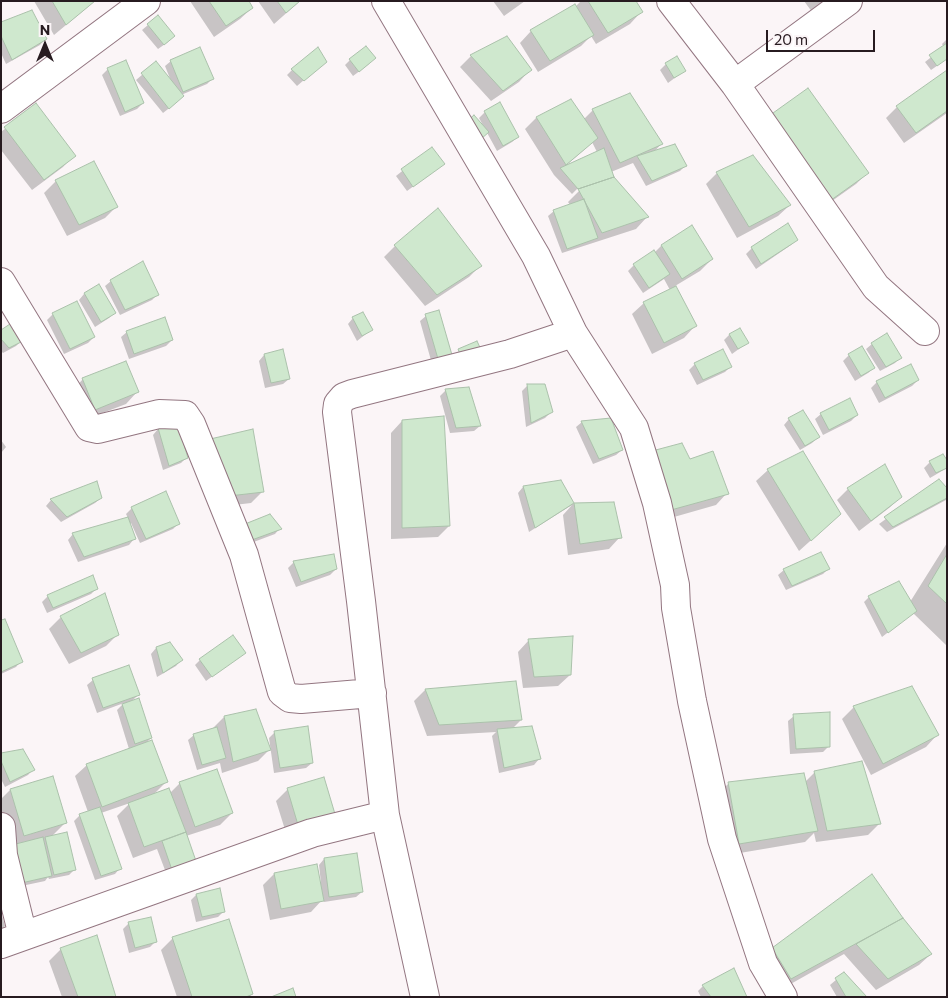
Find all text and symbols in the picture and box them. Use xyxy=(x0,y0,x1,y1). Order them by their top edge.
north arrow xyxy=(20,20,70,70)
scale bar xyxy=(768,20,877,52)
text: N xyxy=(40,21,50,38)
text: 20 m xyxy=(774,30,808,48)

